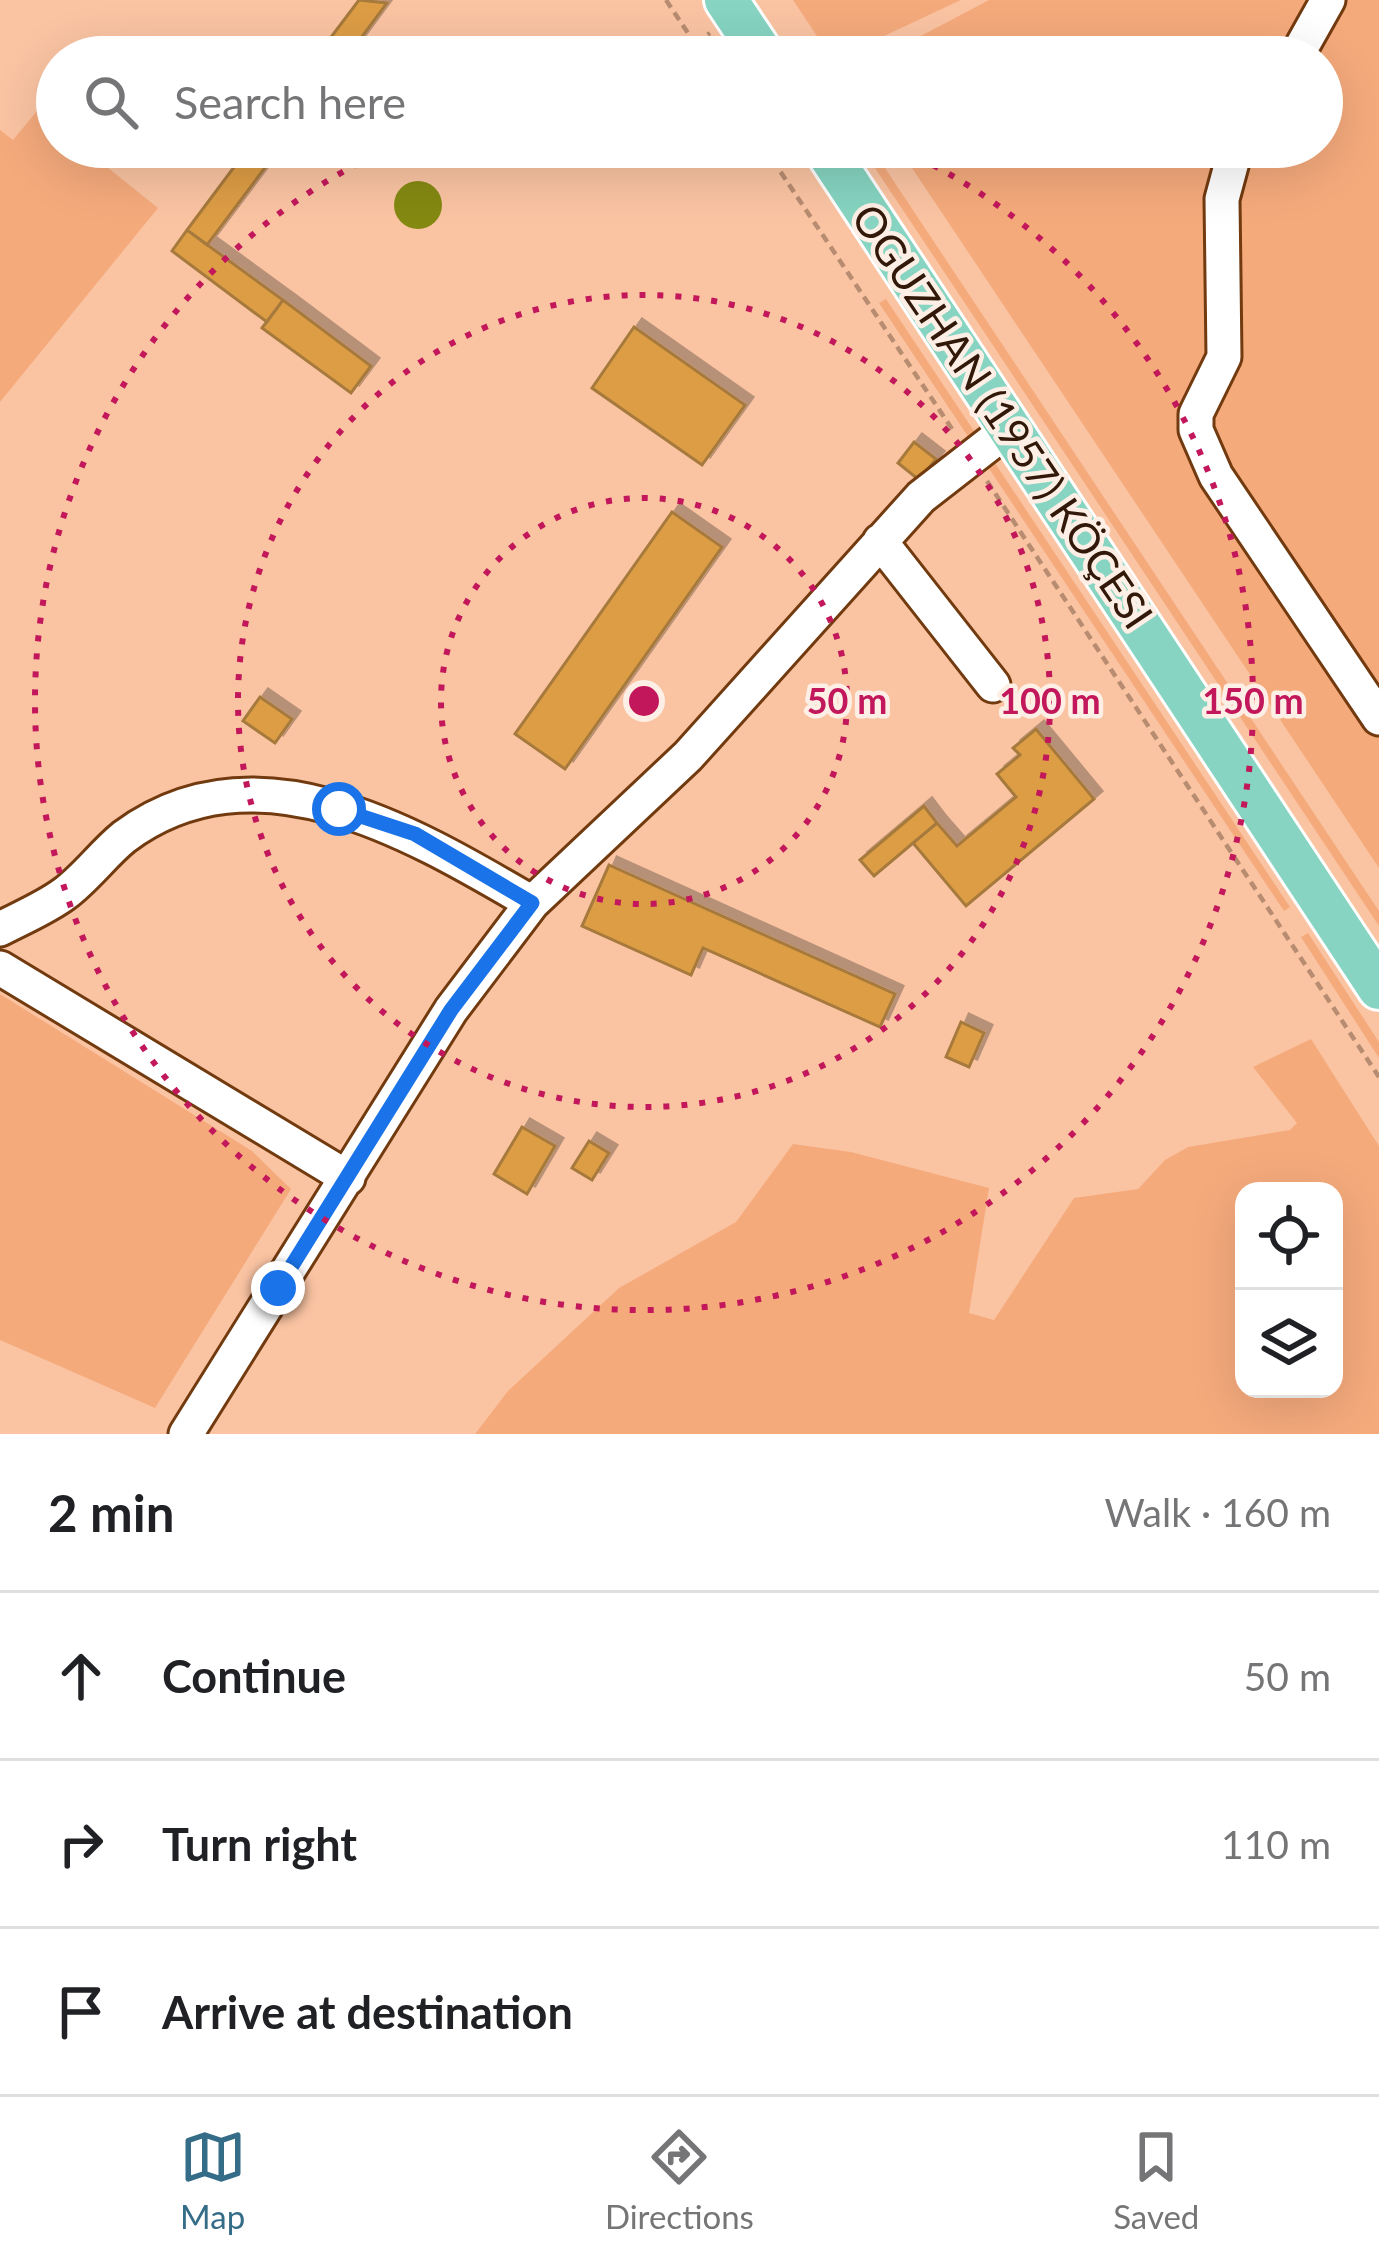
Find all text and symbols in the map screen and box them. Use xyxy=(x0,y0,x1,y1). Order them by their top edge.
search box xyxy=(36,36,1343,168)
icon: search xyxy=(78,69,144,135)
text: Search here xyxy=(174,75,406,129)
street label: OGUZHAN (1957) KÖÇESI xyxy=(842,194,1164,638)
text: 50 m xyxy=(807,678,887,722)
text: 100 m xyxy=(999,678,1101,722)
text: 150 m xyxy=(1202,678,1304,722)
centre of rings xyxy=(623,680,665,722)
route start xyxy=(312,782,366,836)
map controls xyxy=(1235,1182,1343,1398)
button: locate xyxy=(1235,1182,1343,1290)
route end xyxy=(251,1261,305,1315)
button: layers xyxy=(1235,1290,1343,1398)
text: 2 min xyxy=(48,1482,174,1543)
text: Walk · 160 m xyxy=(1104,1489,1331,1535)
icon: ahead xyxy=(48,1643,114,1709)
text: Continue xyxy=(162,1649,346,1703)
text: 50 m xyxy=(1244,1653,1331,1699)
icon: right xyxy=(48,1811,114,1877)
text: Turn right xyxy=(162,1817,357,1871)
text: 110 m xyxy=(1221,1821,1331,1867)
icon: arrive xyxy=(48,1979,114,2045)
text: Arrive at destination xyxy=(162,1985,573,2039)
tab: Map xyxy=(180,2124,246,2236)
tab: Directions xyxy=(605,2124,754,2236)
tab: Saved xyxy=(1113,2124,1199,2236)

